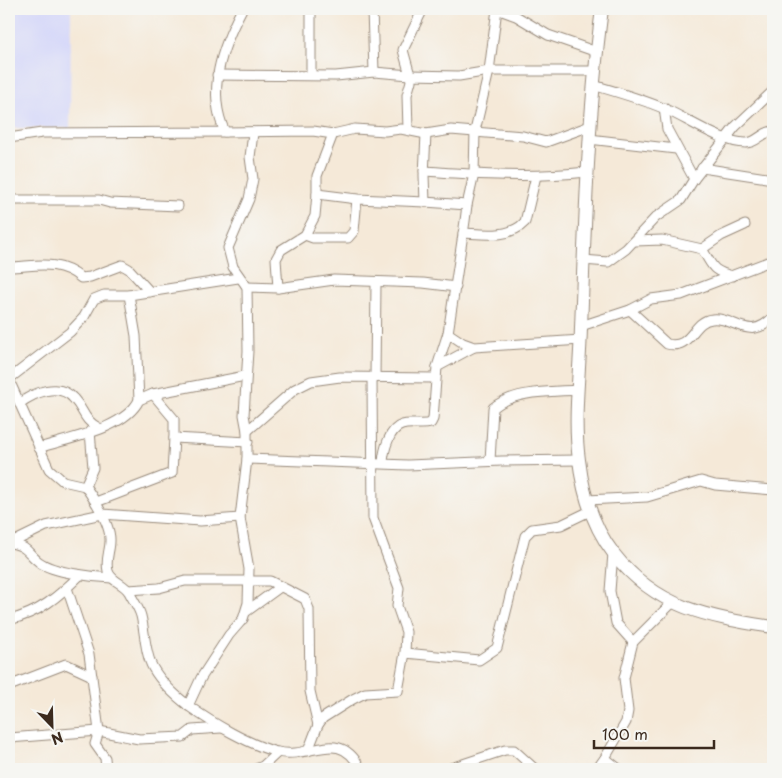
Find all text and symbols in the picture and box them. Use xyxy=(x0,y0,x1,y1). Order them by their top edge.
north arrow xyxy=(28,700,78,750)
scale bar xyxy=(594,718,714,750)
text: 100 m xyxy=(602,722,648,745)
text: N xyxy=(48,727,66,750)

